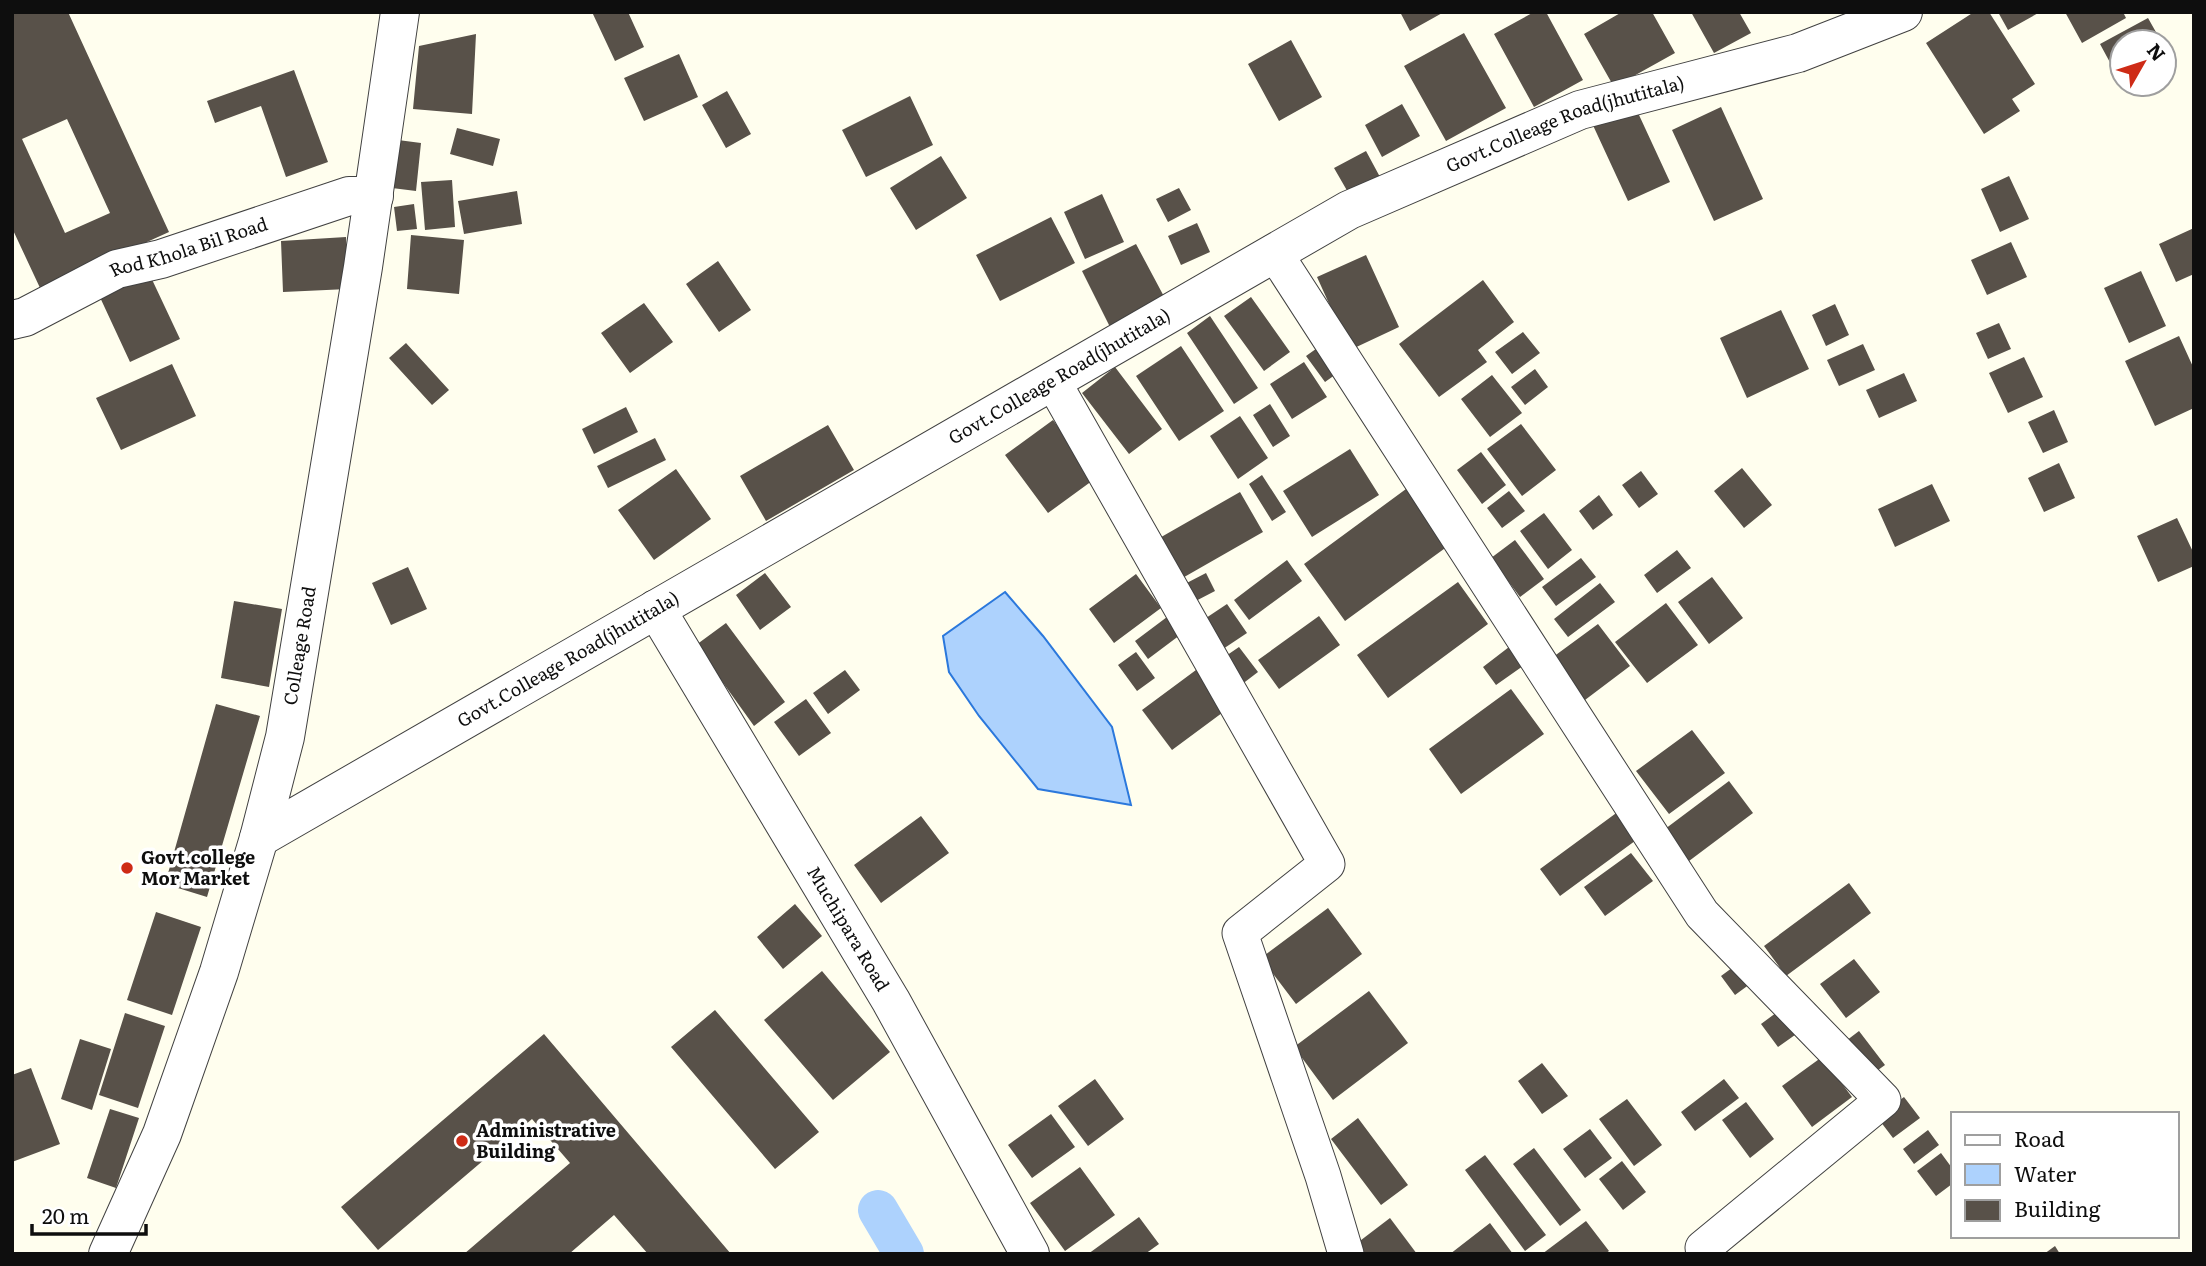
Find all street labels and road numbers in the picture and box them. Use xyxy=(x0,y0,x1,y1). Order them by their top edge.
street label: Govt.Colleage Road(jhutitala) xyxy=(1441,68,1687,179)
street label: Rod Khola Bil Road xyxy=(104,209,271,283)
street label: Govt.Colleage Road(jhutitala) xyxy=(943,301,1175,450)
street label: Colleage Road xyxy=(276,584,322,707)
street label: Govt.Colleage Road(jhutitala) xyxy=(452,584,684,733)
street label: Muchipara Road xyxy=(801,861,897,996)

